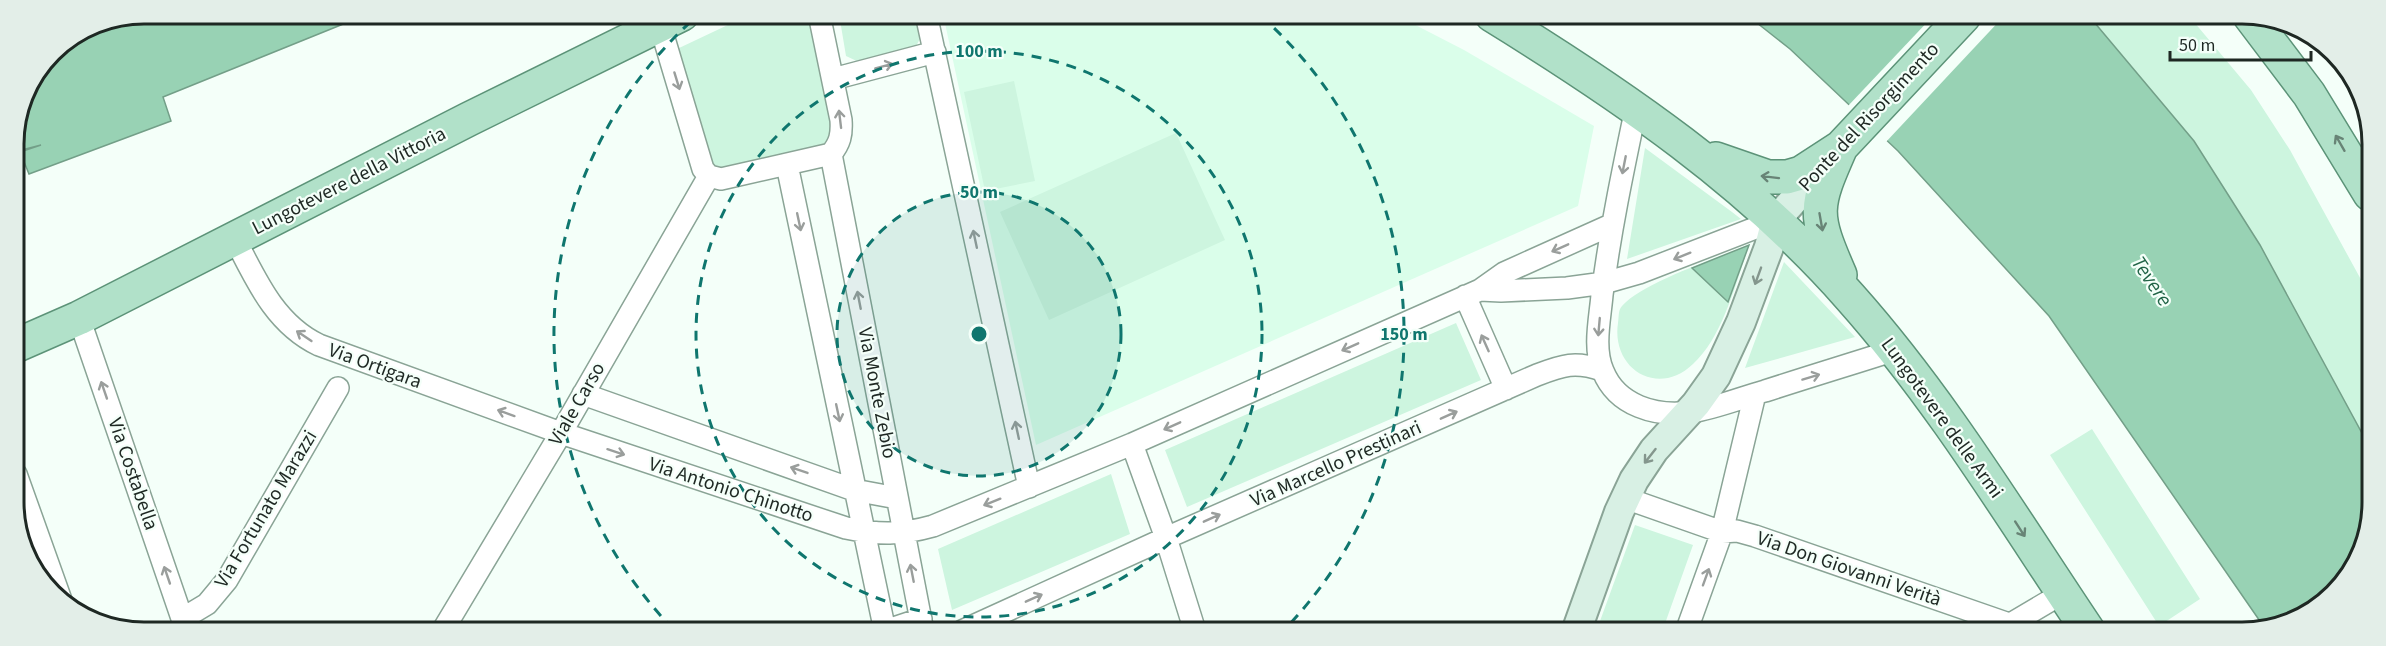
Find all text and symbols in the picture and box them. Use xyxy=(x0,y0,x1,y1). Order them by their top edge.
scale bar xyxy=(2170,24,2311,62)
text: 50 m xyxy=(2179,33,2215,58)
street label: Ponte del Risorgimento xyxy=(1792,36,1946,198)
text: 100 m xyxy=(955,39,1003,64)
one-way arrow xyxy=(874,60,893,71)
one-way arrow xyxy=(672,71,683,90)
one-way arrow xyxy=(835,110,846,130)
street label: Lungotevere della Vittoria xyxy=(247,120,451,242)
one-way arrow xyxy=(2334,135,2346,152)
one-way arrow xyxy=(1618,155,1629,174)
one-way arrow xyxy=(1761,171,1780,182)
text: 50 m xyxy=(960,180,998,205)
one-way arrow xyxy=(794,212,805,232)
one-way arrow xyxy=(1816,212,1827,231)
one-way arrow xyxy=(969,230,981,249)
one-way arrow xyxy=(1551,242,1569,254)
water label: Tevere xyxy=(2124,250,2180,312)
one-way arrow xyxy=(1673,251,1691,262)
one-way arrow xyxy=(1752,266,1763,284)
one-way arrow xyxy=(853,290,864,310)
one-way arrow xyxy=(1593,316,1604,336)
text: 150 m xyxy=(1380,322,1428,347)
centre of rings xyxy=(969,324,989,344)
street label: Via Monte Zebio xyxy=(851,325,903,461)
one-way arrow xyxy=(296,330,313,342)
street label: Lungotevere delle Armi xyxy=(1874,332,2010,504)
one-way arrow xyxy=(1479,334,1490,352)
street label: Via Ortigara xyxy=(324,336,426,396)
one-way arrow xyxy=(1341,342,1360,353)
street label: Viale Carso xyxy=(542,357,612,451)
one-way arrow xyxy=(1801,370,1820,381)
one-way arrow xyxy=(98,381,109,400)
one-way arrow xyxy=(833,404,845,423)
one-way arrow xyxy=(497,407,515,418)
one-way arrow xyxy=(1439,408,1457,420)
street label: Via Costabella xyxy=(101,414,165,534)
street label: Via Marcello Prestinari xyxy=(1246,414,1426,514)
one-way arrow xyxy=(1010,421,1022,440)
one-way arrow xyxy=(1163,422,1181,433)
street label: Via Fortunato Marazzi xyxy=(208,425,324,593)
one-way arrow xyxy=(606,447,625,458)
one-way arrow xyxy=(1644,447,1657,463)
street label: Via Antonio Chinotto xyxy=(645,450,817,530)
one-way arrow xyxy=(790,464,809,475)
one-way arrow xyxy=(983,497,1002,508)
one-way arrow xyxy=(1202,512,1221,523)
one-way arrow xyxy=(2014,520,2026,537)
street label: Via Don Giovanni Verità xyxy=(1753,524,1945,614)
one-way arrow xyxy=(906,564,917,584)
one-way arrow xyxy=(161,566,172,585)
one-way arrow xyxy=(1701,568,1712,586)
one-way arrow xyxy=(1025,592,1043,603)

